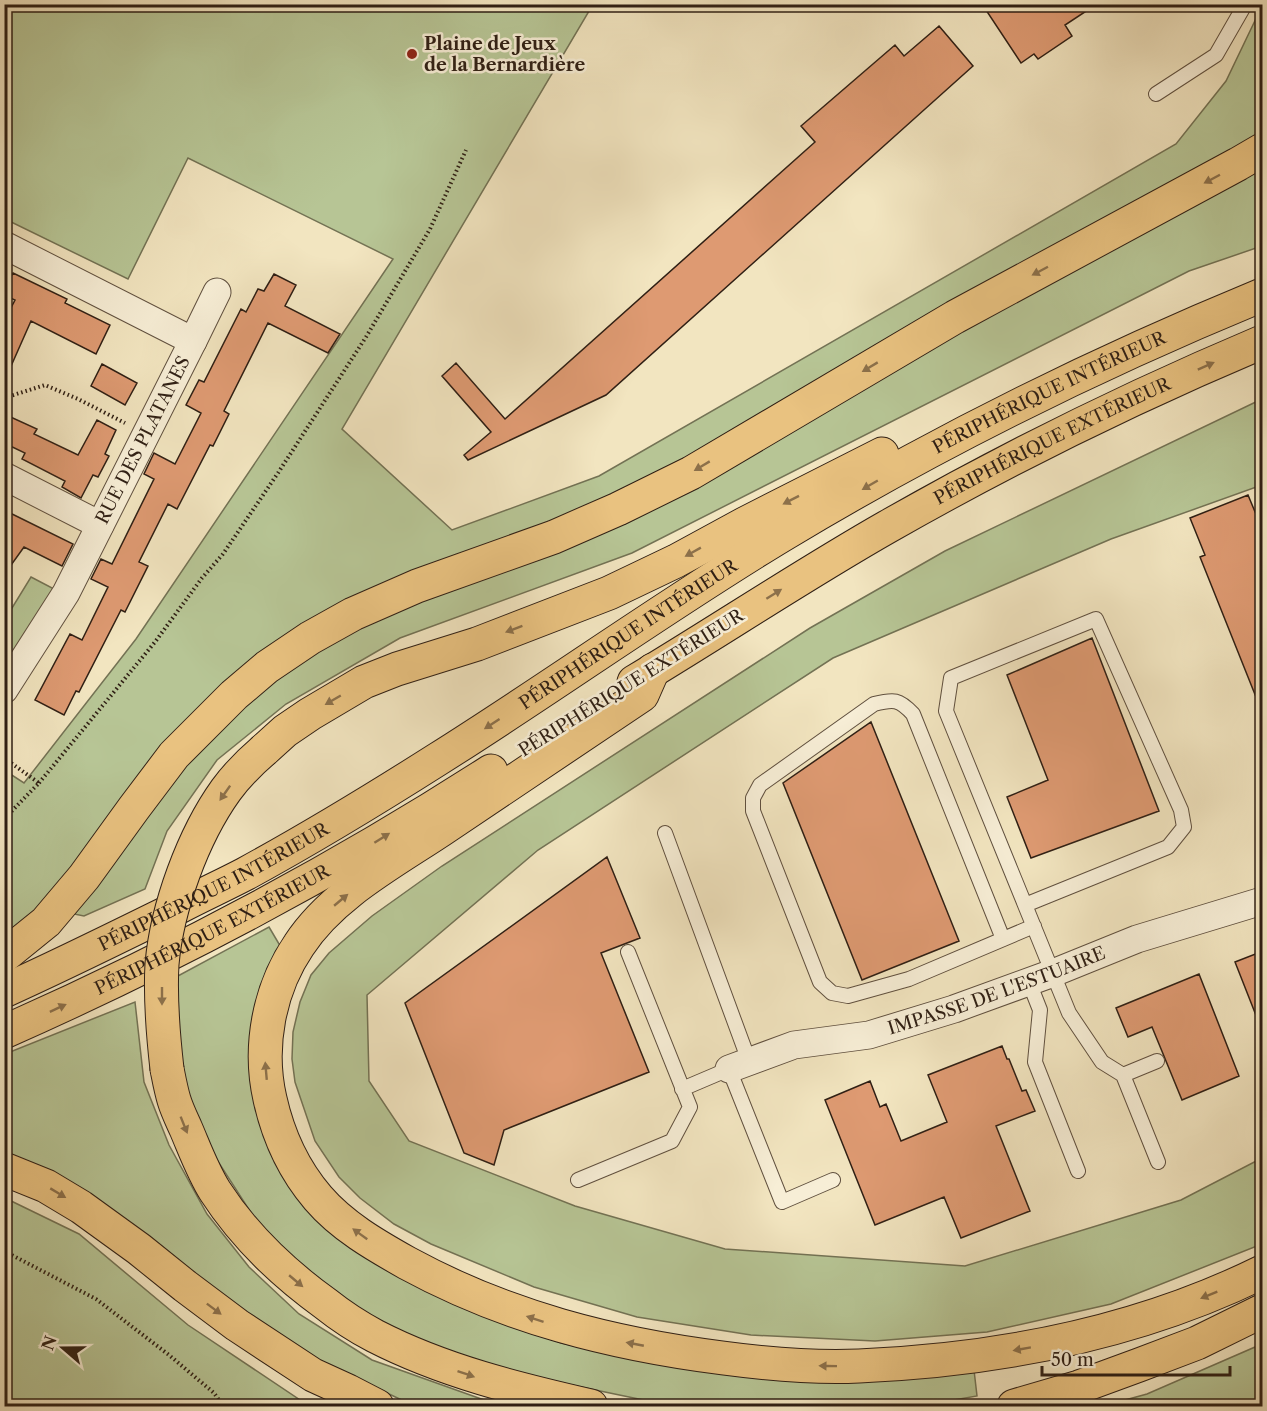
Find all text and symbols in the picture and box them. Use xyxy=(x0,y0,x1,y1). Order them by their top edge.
place label: Plaine de Jeux de la Bernardière xyxy=(424,33,585,76)
marker: Plaine de Jeux de la Bernardière xyxy=(405,47,419,61)
one-way arrow xyxy=(1203,174,1220,184)
one-way arrow xyxy=(1031,266,1048,276)
street label: PÉRIPHÉRIQUE INTÉRIEUR xyxy=(929,326,1170,459)
street label: RUE DES PLATANES xyxy=(91,352,195,528)
one-way arrow xyxy=(862,362,878,373)
one-way arrow xyxy=(1198,362,1215,371)
street label: PÉRIPHÉRIQUE EXTÉRIEUR xyxy=(930,372,1175,510)
one-way arrow xyxy=(694,461,710,472)
one-way arrow xyxy=(862,479,878,490)
one-way arrow xyxy=(783,495,800,505)
one-way arrow xyxy=(684,547,701,557)
street label: PÉRIPHÉRIQUE INTÉRIEUR xyxy=(515,554,742,714)
one-way arrow xyxy=(766,589,782,600)
street label: PÉRIPHÉRIQUE EXTÉRIEUR xyxy=(514,603,748,762)
one-way arrow xyxy=(505,625,523,635)
one-way arrow xyxy=(325,695,341,706)
one-way arrow xyxy=(484,718,501,729)
one-way arrow xyxy=(219,785,230,801)
street label: PÉRIPHÉRIQUE INTÉRIEUR xyxy=(95,817,333,956)
one-way arrow xyxy=(374,832,390,843)
street label: PÉRIPHÉRIQUE EXTÉRIEUR xyxy=(91,859,334,1000)
one-way arrow xyxy=(333,894,349,907)
street label: IMPASSE DE L'ESTUAIRE xyxy=(885,942,1109,1040)
one-way arrow xyxy=(157,987,167,1006)
one-way arrow xyxy=(49,1003,66,1012)
one-way arrow xyxy=(261,1062,270,1081)
one-way arrow xyxy=(179,1116,189,1134)
one-way arrow xyxy=(50,1188,66,1199)
one-way arrow xyxy=(353,1228,369,1240)
one-way arrow xyxy=(288,1275,304,1288)
one-way arrow xyxy=(1200,1291,1218,1300)
one-way arrow xyxy=(207,1302,222,1314)
one-way arrow xyxy=(526,1313,544,1323)
north arrow xyxy=(33,1318,93,1378)
text: N xyxy=(37,1333,61,1353)
one-way arrow xyxy=(625,1339,644,1348)
scale bar xyxy=(1042,1339,1230,1377)
one-way arrow xyxy=(1012,1345,1031,1354)
text: 50 m xyxy=(1051,1349,1094,1371)
one-way arrow xyxy=(819,1361,838,1371)
one-way arrow xyxy=(457,1369,475,1379)

